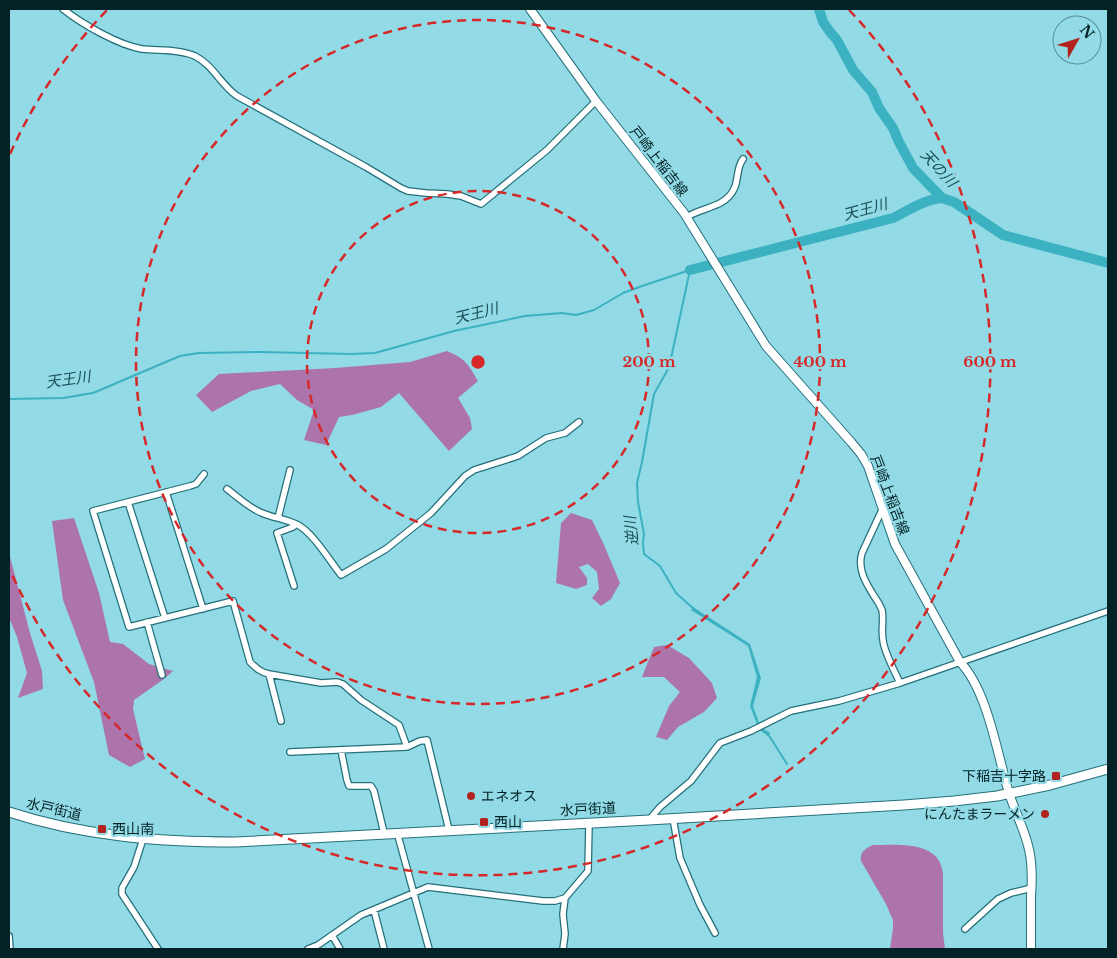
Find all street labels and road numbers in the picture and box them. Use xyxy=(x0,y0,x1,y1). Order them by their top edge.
street label: 戸崎上稲吉線 xyxy=(626,122,692,200)
street label: 戸崎上稲吉線 xyxy=(867,453,913,537)
street label: 水戸街道 xyxy=(25,794,83,824)
street label: 水戸街道 xyxy=(560,799,616,819)

